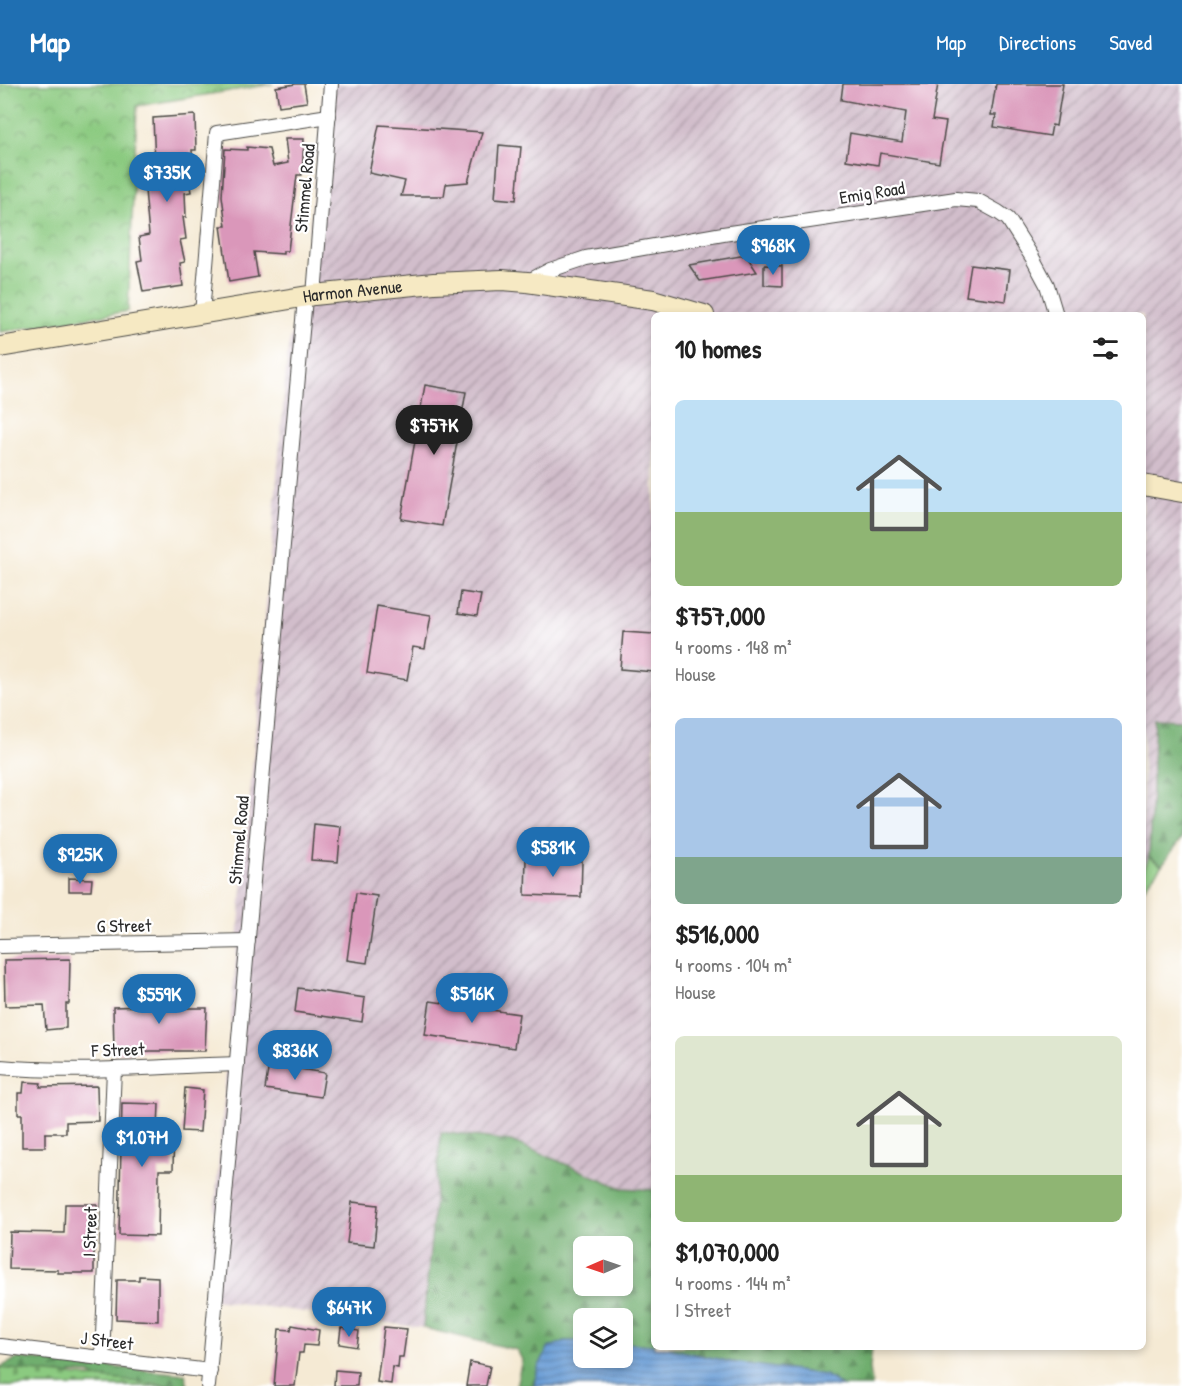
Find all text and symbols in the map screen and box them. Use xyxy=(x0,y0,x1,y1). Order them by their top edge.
text: Map xyxy=(30,23,70,61)
text: Map xyxy=(936,28,966,57)
text: Directions xyxy=(999,28,1076,57)
text: Saved xyxy=(1109,28,1152,57)
street label: Stimmel Road xyxy=(288,143,321,233)
pin: $735K xyxy=(125,152,209,203)
text: $735K xyxy=(143,158,191,185)
street label: Emig Road xyxy=(837,175,906,210)
pin: $968K xyxy=(731,225,815,276)
text: $968K xyxy=(751,231,795,258)
street label: Harmon Avenue xyxy=(301,273,403,309)
text: 10 homes xyxy=(675,331,762,366)
icon: filters xyxy=(1089,332,1122,365)
pin: $757K xyxy=(392,405,476,456)
text: $757K xyxy=(410,411,458,438)
icon: home xyxy=(845,439,953,547)
text: $757,000 xyxy=(675,598,765,633)
text: 4 rooms · 148 m² xyxy=(675,633,792,660)
text: House xyxy=(675,660,716,687)
icon: home xyxy=(845,757,953,865)
street label: Stimmel Road xyxy=(222,795,255,885)
pin: $581K xyxy=(511,827,595,878)
text: $581K xyxy=(531,833,575,860)
pin: $925K xyxy=(38,834,122,885)
text: $925K xyxy=(57,840,103,867)
street label: G Street xyxy=(96,913,152,938)
text: $516,000 xyxy=(675,916,759,951)
text: 4 rooms · 104 m² xyxy=(675,951,792,978)
pin: $516K xyxy=(430,973,514,1024)
pin: $559K xyxy=(117,974,201,1025)
text: House xyxy=(675,978,716,1005)
text: $516K xyxy=(450,979,494,1006)
text: $559K xyxy=(137,980,181,1007)
pin: $836K xyxy=(253,1030,337,1081)
street label: F Street xyxy=(90,1036,146,1063)
text: $836K xyxy=(272,1036,318,1063)
icon: home xyxy=(845,1075,953,1183)
pin: $1.07M xyxy=(93,1117,191,1168)
text: $1.07M xyxy=(116,1123,168,1150)
street label: I Street xyxy=(76,1206,103,1258)
text: $1,070,000 xyxy=(675,1234,779,1269)
north arrow xyxy=(573,1236,633,1296)
map controls xyxy=(573,1236,633,1368)
text: 4 rooms · 144 m² xyxy=(675,1269,790,1296)
pin: $647K xyxy=(307,1287,391,1338)
text: $647K xyxy=(326,1293,372,1320)
text: I Street xyxy=(675,1296,731,1323)
button: layers xyxy=(573,1308,633,1368)
street label: J Street xyxy=(79,1325,136,1356)

